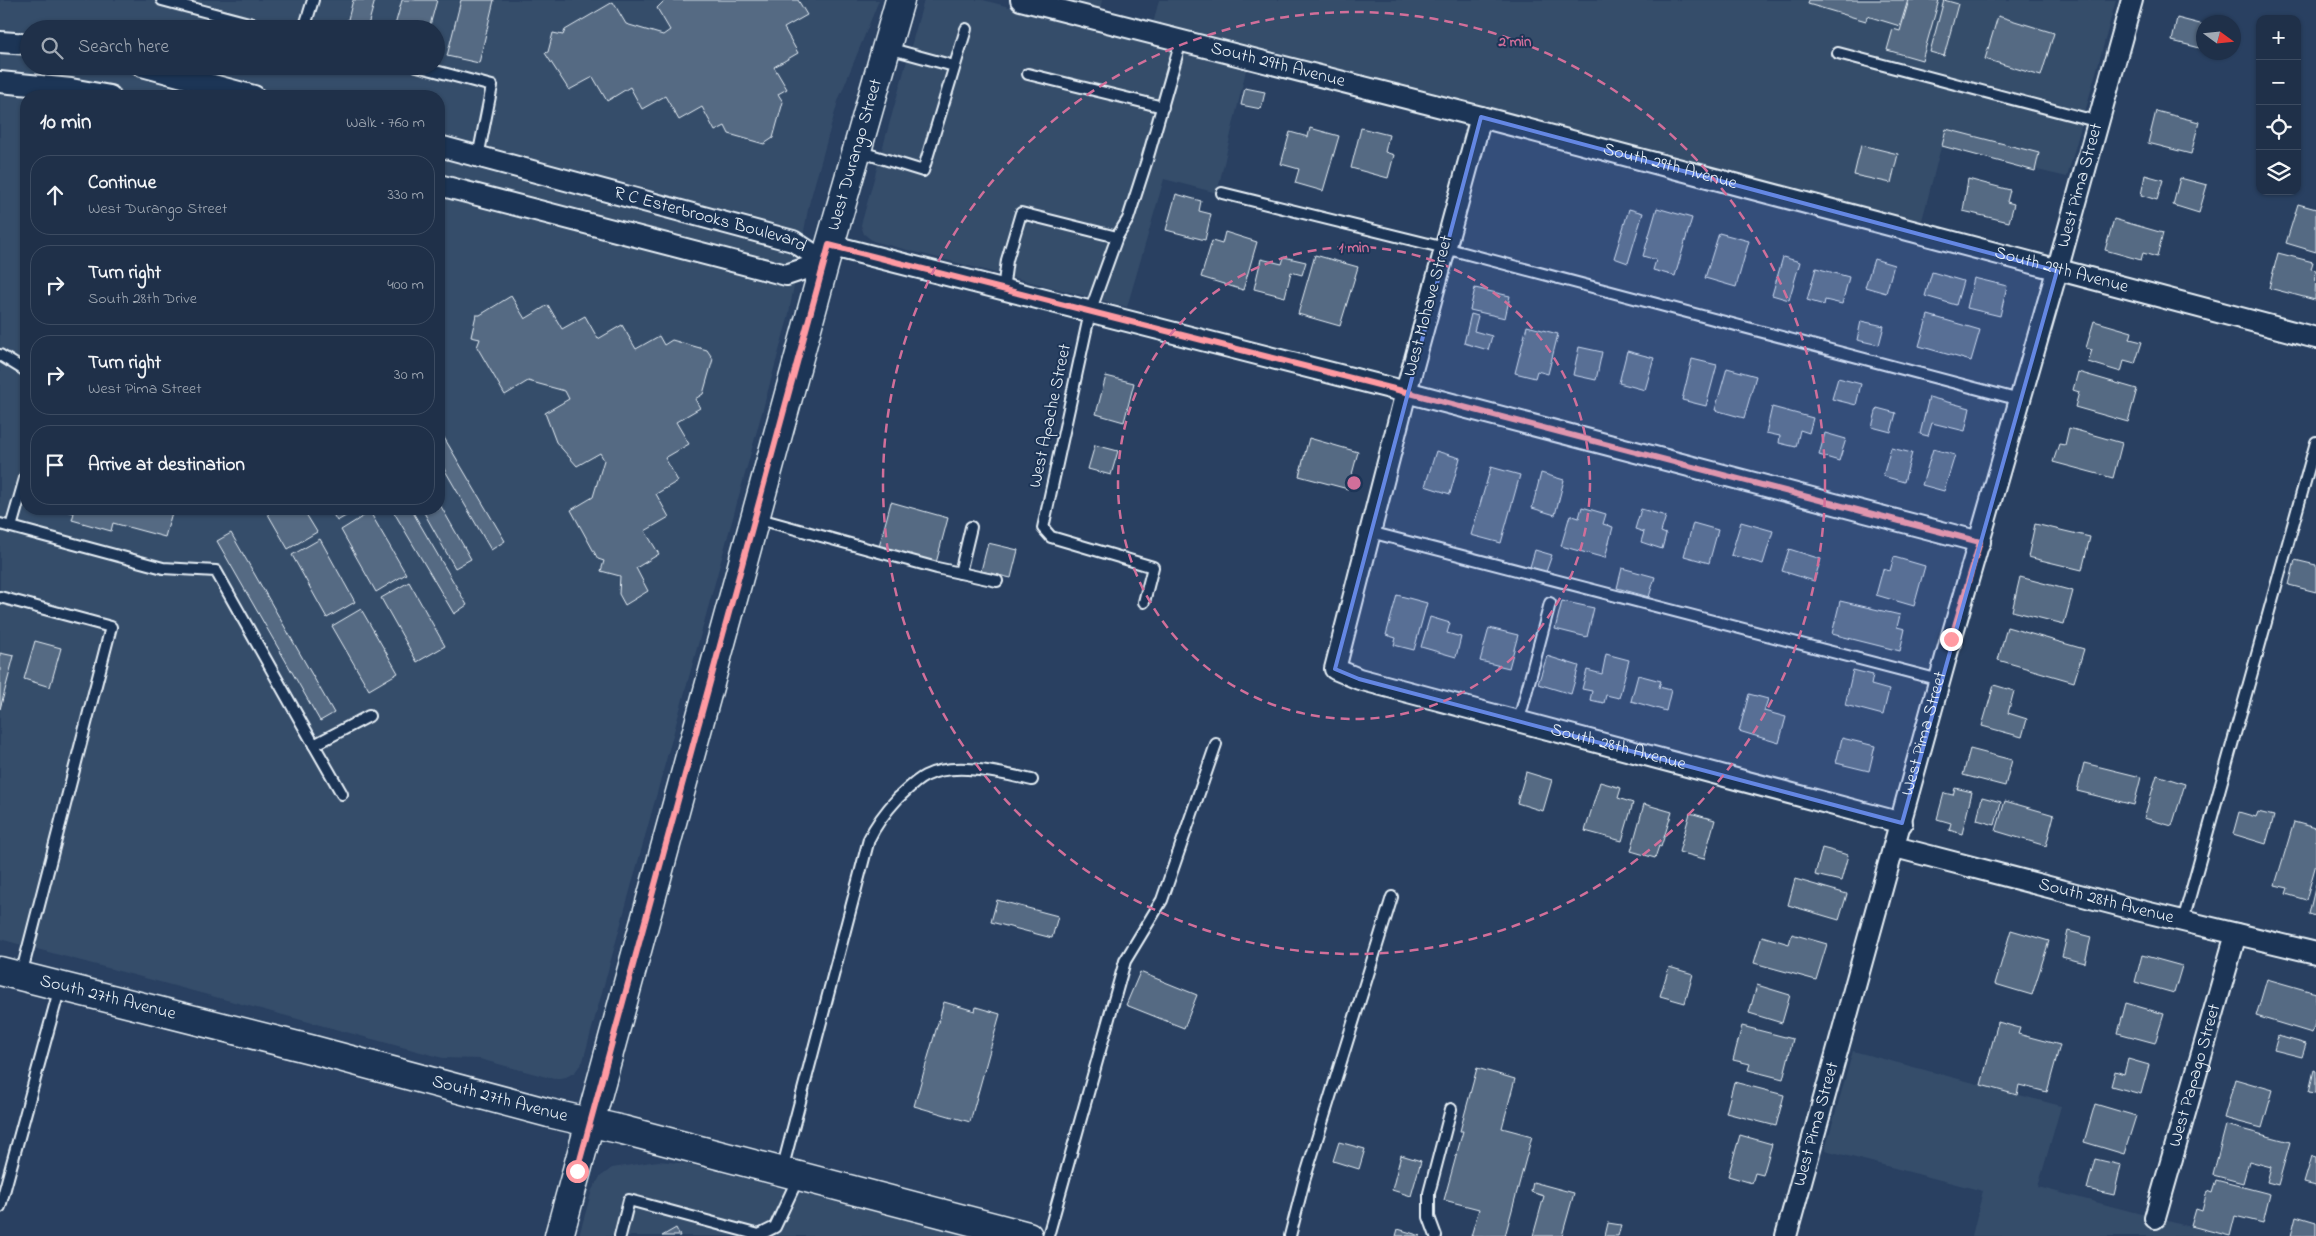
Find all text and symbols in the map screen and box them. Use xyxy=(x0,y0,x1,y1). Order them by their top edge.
north arrow xyxy=(2196,15,2241,60)
map controls xyxy=(2256,15,2301,195)
button: + xyxy=(2256,15,2301,60)
search box xyxy=(20,20,445,75)
text: 2 min xyxy=(1498,31,1532,53)
icon: search xyxy=(38,34,66,62)
text: Search here xyxy=(78,34,169,61)
street label: South 29th Avenue xyxy=(1208,36,1349,95)
button: − xyxy=(2256,60,2301,105)
street label: West Durango Street xyxy=(822,76,890,234)
button: locate xyxy=(2256,105,2301,150)
text: 10 min xyxy=(40,108,91,138)
text: Walk · 760 m xyxy=(346,111,425,135)
street label: West Pima Street xyxy=(2051,120,2110,251)
street label: South 29th Avenue xyxy=(1600,137,1741,197)
button: layers xyxy=(2256,150,2301,195)
text: Continue xyxy=(88,170,156,197)
icon: ahead xyxy=(41,181,69,209)
street label: R C Esterbrooks Boulevard xyxy=(611,181,812,259)
text: 330 m xyxy=(387,183,424,207)
text: West Durango Street xyxy=(88,197,227,221)
street label: West Mohave Street xyxy=(1398,233,1460,379)
text: 1 min xyxy=(1339,237,1370,259)
street label: South 29th Avenue xyxy=(1991,240,2132,301)
text: Turn right xyxy=(88,260,161,287)
icon: right xyxy=(41,271,69,299)
text: 400 m xyxy=(387,273,424,297)
text: South 28th Drive xyxy=(88,287,197,311)
street label: West Apache Street xyxy=(1023,342,1079,490)
text: Turn right xyxy=(88,350,161,377)
icon: right xyxy=(41,361,69,389)
text: 30 m xyxy=(394,363,424,387)
text: West Pima Street xyxy=(88,377,202,401)
icon: arrive xyxy=(41,451,69,479)
text: Arrive at destination xyxy=(88,452,245,479)
centre of rings xyxy=(1345,474,1363,492)
route end xyxy=(1940,628,1963,651)
street label: West Pima Street xyxy=(1895,669,1954,799)
street label: South 28th Avenue xyxy=(1548,717,1689,778)
street label: South 28th Avenue xyxy=(2035,872,2177,932)
street label: South 27th Avenue xyxy=(37,968,179,1028)
street label: West Papago Street xyxy=(2163,1001,2228,1150)
street label: West Pima Street xyxy=(1787,1059,1846,1189)
street label: South 27th Avenue xyxy=(429,1069,571,1130)
route start xyxy=(566,1160,589,1183)

